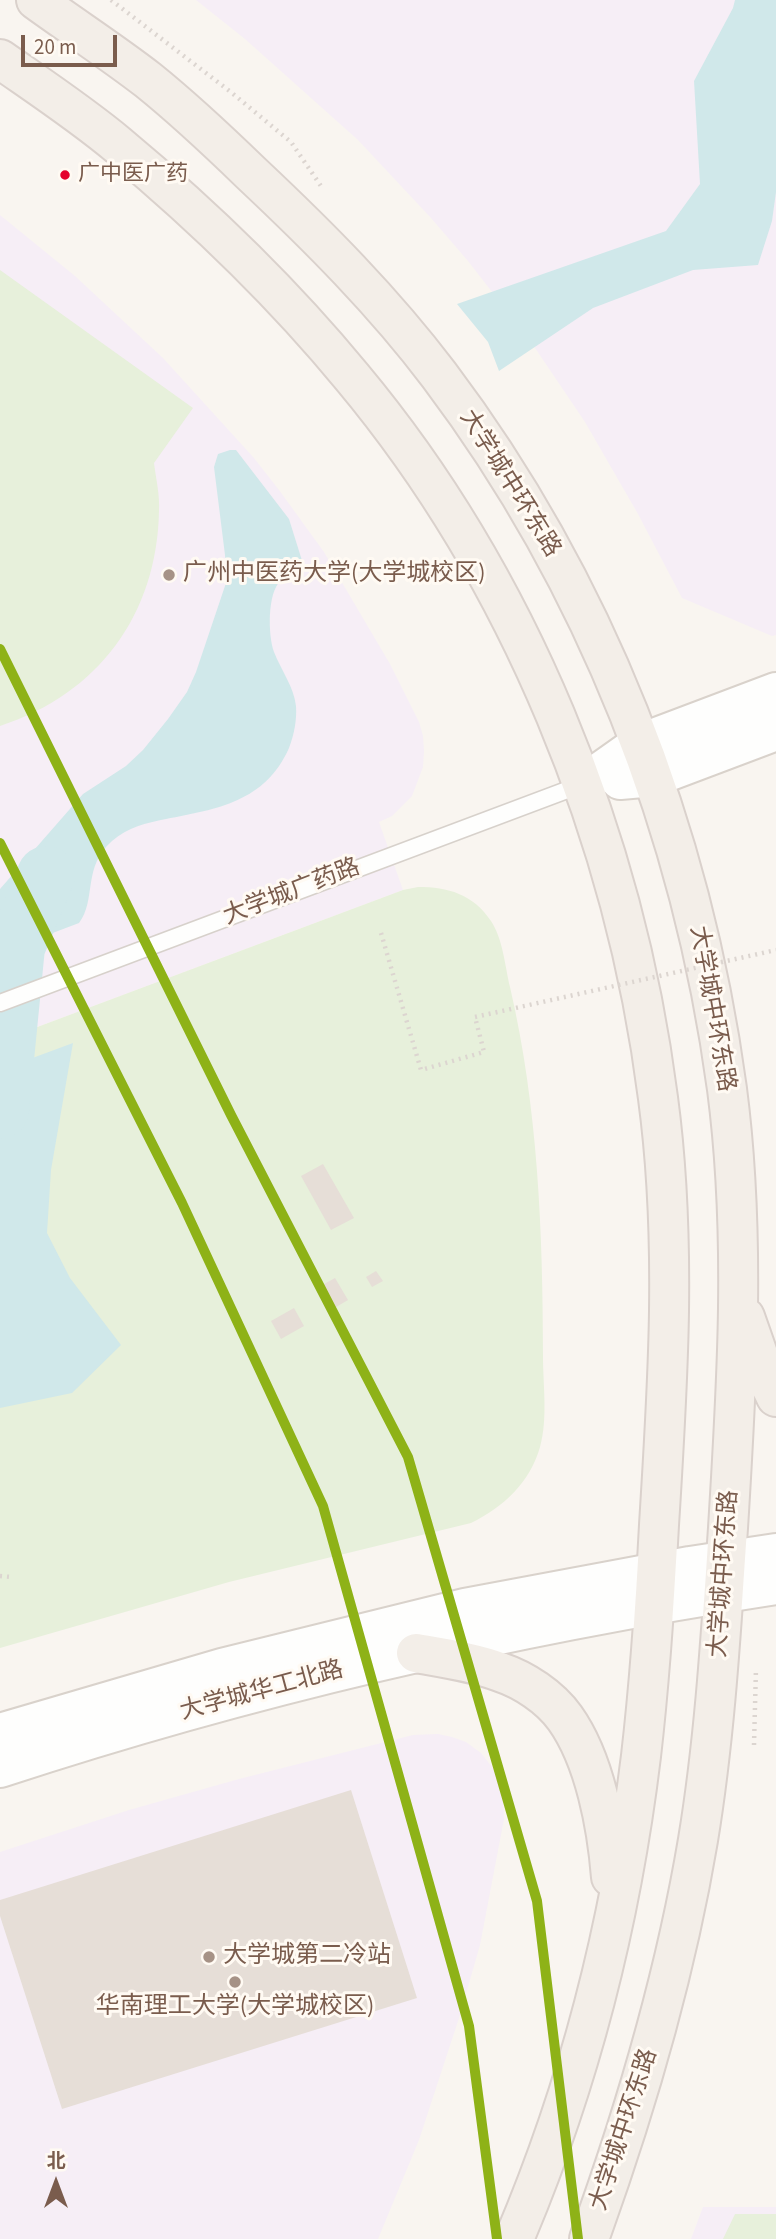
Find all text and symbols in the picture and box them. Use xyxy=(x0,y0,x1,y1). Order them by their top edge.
scale bar xyxy=(24,21,121,65)
text: 20 m xyxy=(34,32,76,62)
place label: 广中医广药 xyxy=(78,162,188,188)
marker: 广中医广药 xyxy=(58,168,72,182)
street label: 大学城中环东路 xyxy=(452,405,566,563)
place label: 广州中医药大学(大学城校区) xyxy=(183,561,486,589)
marker: 广州中医药大学(大学城校区) xyxy=(161,567,177,583)
street label: 大学城广药路 xyxy=(220,854,364,932)
street label: 大学城中环东路 xyxy=(682,924,740,1094)
street label: 大学城中环东路 xyxy=(705,1489,745,1659)
street label: 大学城华工北路 xyxy=(177,1656,347,1728)
place label: 大学城第二冷站 xyxy=(223,1943,391,1971)
marker: 大学城第二冷站 xyxy=(201,1949,217,1965)
marker: 华南理工大学(大学城校区) xyxy=(227,1974,243,1990)
place label: 华南理工大学(大学城校区) xyxy=(96,1994,374,2022)
street label: 大学城中环东路 xyxy=(585,2046,665,2214)
north arrow xyxy=(21,2148,91,2218)
text: 北 xyxy=(46,2148,66,2175)

